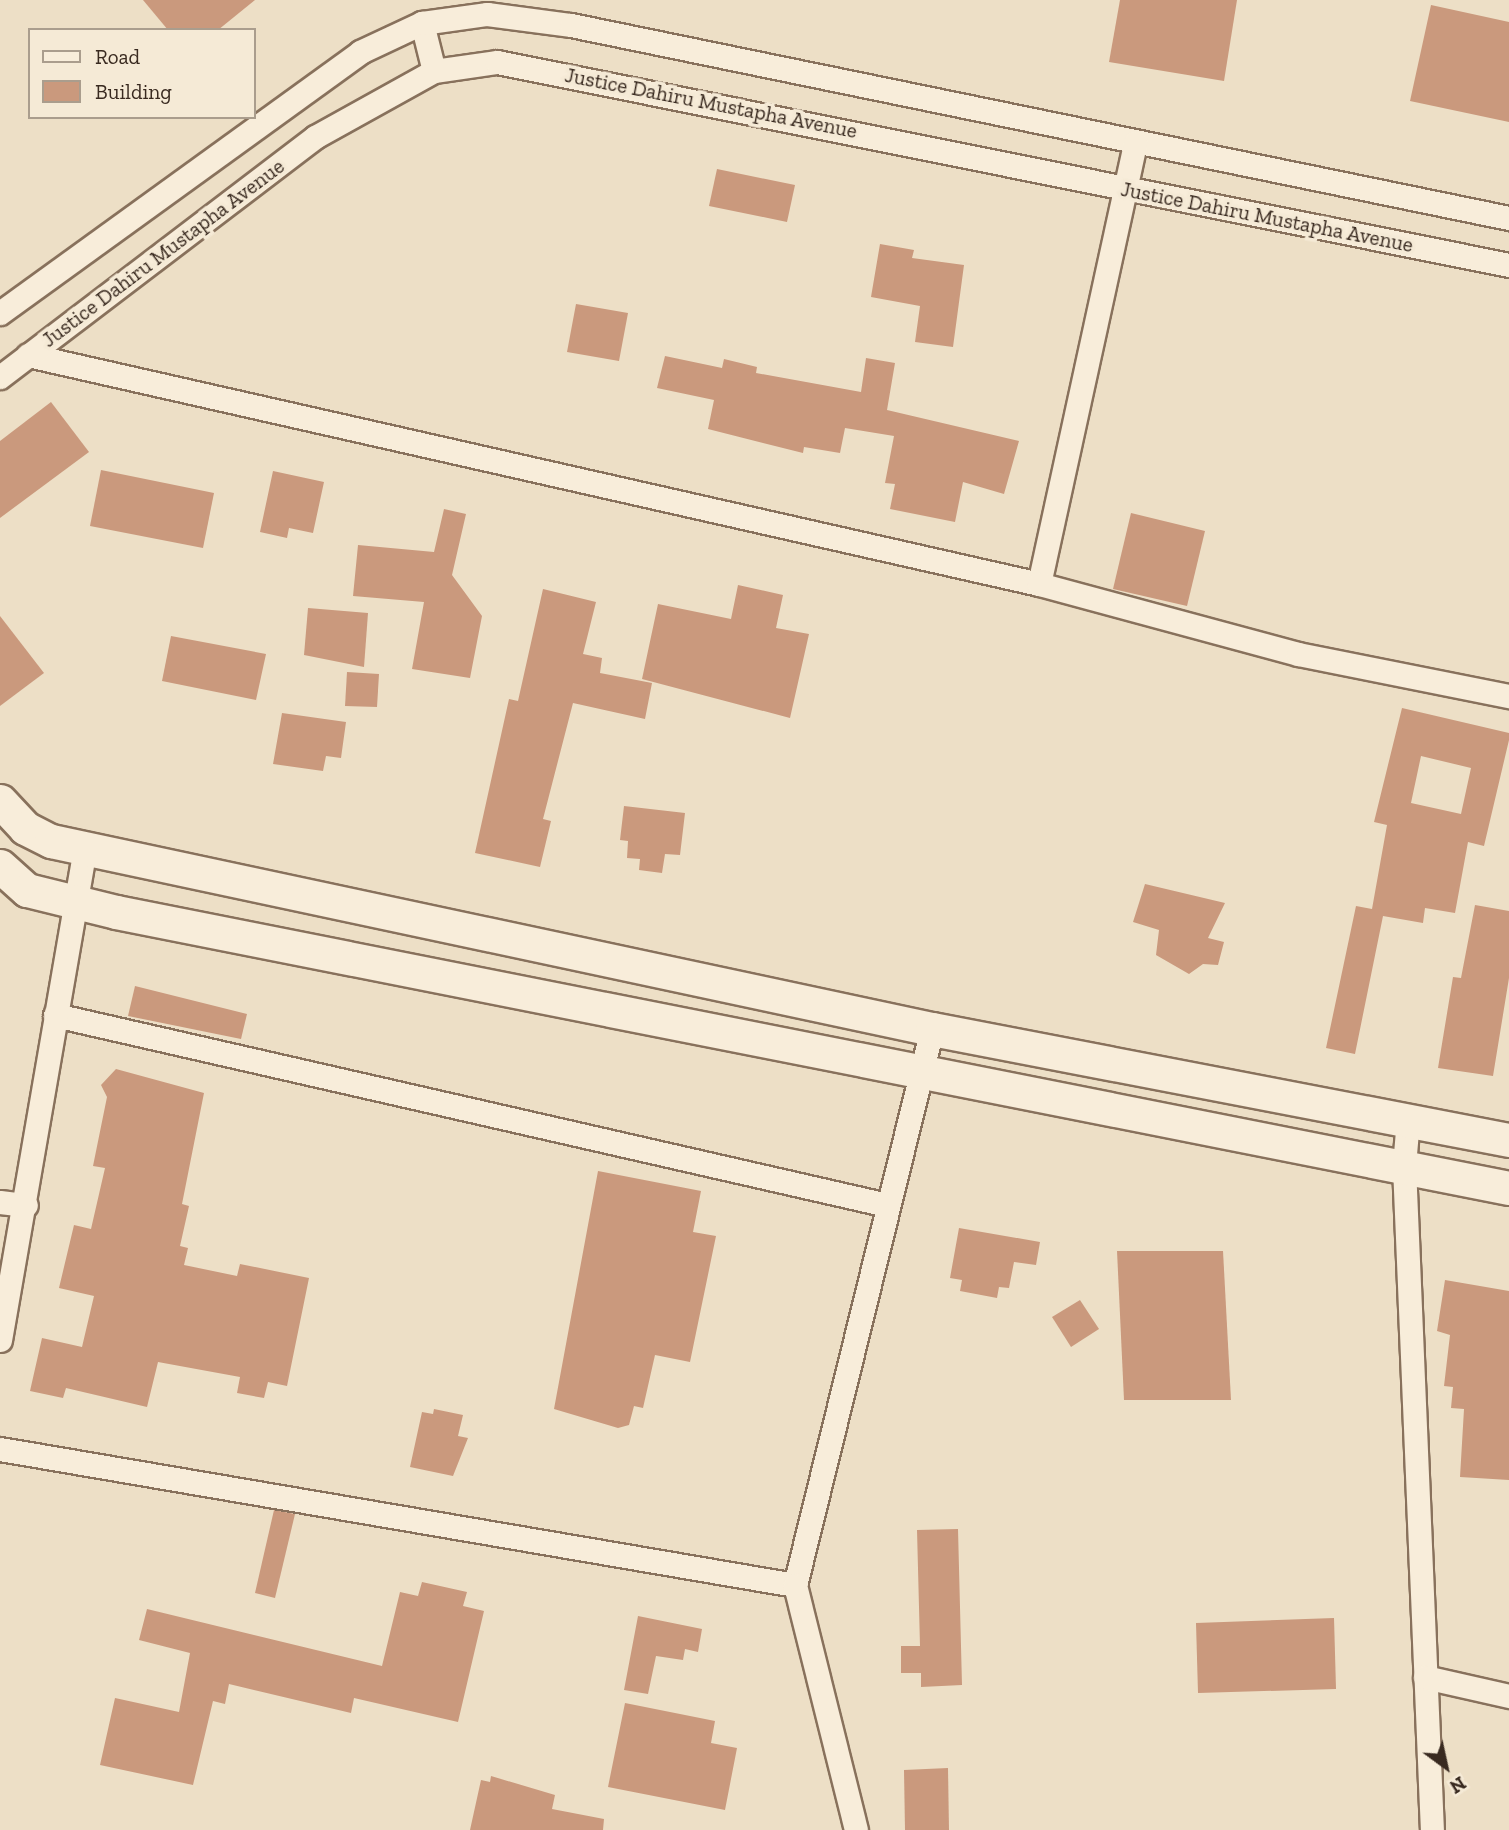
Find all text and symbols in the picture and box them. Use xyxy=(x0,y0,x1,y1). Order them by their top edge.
legend xyxy=(28,28,256,119)
text: Road xyxy=(95,44,140,69)
street label: Justice Dahiru Mustapha Avenue xyxy=(562,62,860,144)
text: Building xyxy=(95,79,172,104)
street label: Justice Dahiru Mustapha Avenue xyxy=(37,153,289,353)
street label: Justice Dahiru Mustapha Avenue xyxy=(1118,176,1416,258)
north arrow xyxy=(1411,1732,1481,1802)
text: N xyxy=(1445,1771,1470,1799)

